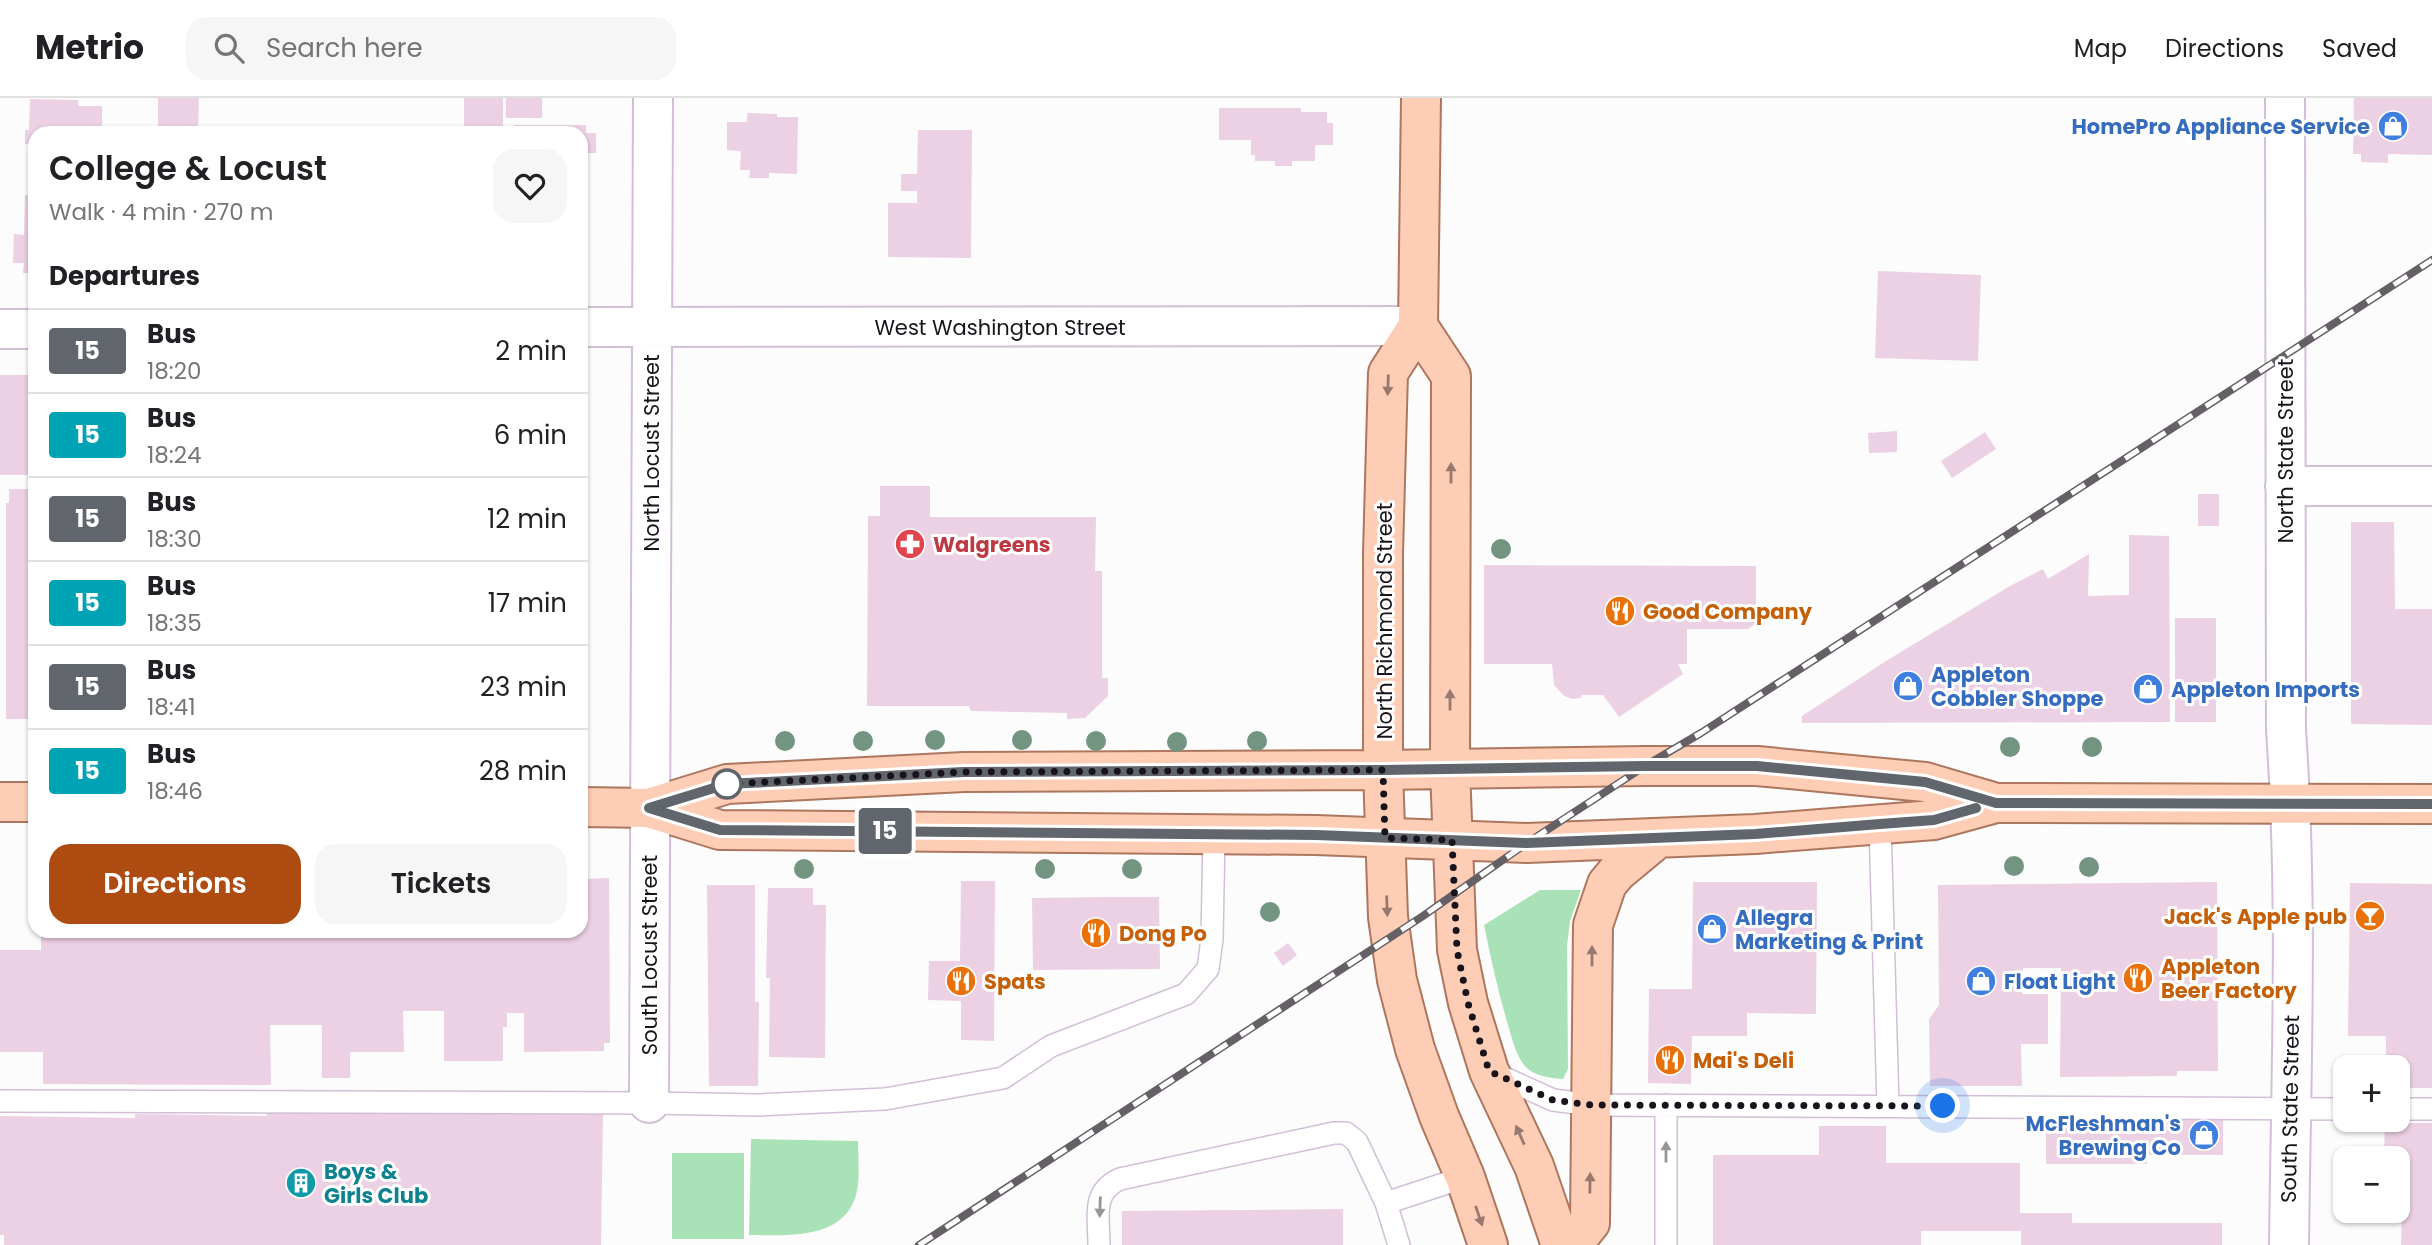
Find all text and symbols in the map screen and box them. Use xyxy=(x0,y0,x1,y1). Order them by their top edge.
search box xyxy=(186,17,676,80)
text: Metrio xyxy=(35,24,144,71)
icon: search xyxy=(210,29,248,67)
text: Search here xyxy=(266,30,423,66)
text: Map xyxy=(2074,32,2127,65)
text: Directions xyxy=(2165,32,2284,65)
text: Saved xyxy=(2322,32,2397,65)
shop icon: HomePro Appliance Service xyxy=(2376,109,2410,143)
place label: HomePro Appliance Service xyxy=(2071,112,2370,141)
text: College & Locust xyxy=(49,145,327,192)
button: heart xyxy=(493,149,567,223)
text: Walk · 4 min · 270 m xyxy=(49,196,274,228)
text: Departures xyxy=(49,258,200,294)
street label: West Washington Street xyxy=(874,313,1126,342)
text: Bus xyxy=(147,316,196,352)
text: 2 min xyxy=(495,333,567,369)
text: 15 xyxy=(75,334,100,367)
street label: North Locust Street xyxy=(637,354,666,552)
text: 18:20 xyxy=(147,355,201,387)
street label: North State Street xyxy=(2271,359,2300,543)
one-way arrow xyxy=(1382,375,1393,397)
text: Bus xyxy=(147,400,196,436)
text: 6 min xyxy=(494,417,567,453)
text: 15 xyxy=(75,418,100,451)
text: 18:24 xyxy=(147,439,201,471)
one-way arrow xyxy=(1445,462,1457,484)
text: Bus xyxy=(147,484,196,520)
text: 12 min xyxy=(487,501,567,537)
text: 15 xyxy=(75,502,100,535)
street label: North Richmond Street xyxy=(1370,503,1399,739)
text: 18:30 xyxy=(147,523,202,555)
pharmacy icon: Walgreens xyxy=(893,527,927,561)
place label: Walgreens xyxy=(933,530,1051,559)
text: Bus xyxy=(147,568,196,604)
text: 17 min xyxy=(488,585,567,621)
text: 15 xyxy=(75,586,100,619)
restaurant icon: Good Company xyxy=(1603,594,1637,628)
place label: Good Company xyxy=(1643,597,1813,626)
text: 18:35 xyxy=(147,607,202,639)
text: Bus xyxy=(147,652,196,688)
place label: Appleton Cobbler Shoppe xyxy=(1931,660,2103,713)
text: 23 min xyxy=(480,669,567,705)
shop icon: Appleton Cobbler Shoppe xyxy=(1891,669,1925,703)
text: 15 xyxy=(75,670,100,703)
shop icon: Appleton Imports xyxy=(2131,672,2165,706)
place label: Appleton Imports xyxy=(2171,675,2360,704)
one-way arrow xyxy=(1444,689,1456,711)
text: 18:41 xyxy=(147,691,196,723)
text: Bus xyxy=(147,736,196,772)
text: 28 min xyxy=(479,753,567,789)
text: 15 xyxy=(75,754,100,787)
unlabelled marker xyxy=(712,769,742,799)
text: 18:46 xyxy=(147,775,203,807)
line badge: 15 xyxy=(854,808,917,854)
text: 15 xyxy=(873,814,897,847)
button: Directions xyxy=(49,844,301,924)
button: Tickets xyxy=(315,844,567,924)
street label: South Locust Street xyxy=(635,855,664,1055)
one-way arrow xyxy=(1382,895,1393,917)
bar icon: Jack's Apple pub xyxy=(2353,899,2387,933)
place label: Jack's Apple pub xyxy=(2164,902,2347,931)
place label: Allegra Marketing & Print xyxy=(1735,903,1923,956)
shop icon: Allegra Marketing & Print xyxy=(1695,912,1729,946)
restaurant icon: Dong Po xyxy=(1079,916,1113,950)
place label: Dong Po xyxy=(1119,919,1207,948)
one-way arrow xyxy=(1586,944,1598,966)
place label: Appleton Beer Factory xyxy=(2161,952,2297,1005)
restaurant icon: Appleton Beer Factory xyxy=(2121,961,2155,995)
restaurant icon: Spats xyxy=(944,964,978,998)
shop icon: Float Light xyxy=(1964,964,1998,998)
place label: Spats xyxy=(984,967,1046,996)
place label: Float Light xyxy=(2004,967,2115,996)
street label: South State Street xyxy=(2274,1015,2306,1203)
restaurant icon: Mai's Deli xyxy=(1653,1043,1687,1077)
place label: Mai's Deli xyxy=(1693,1046,1794,1075)
map controls xyxy=(2333,1055,2410,1223)
button: + xyxy=(2333,1055,2410,1132)
your location xyxy=(1925,1088,1960,1123)
place label: McFleshman's Brewing Co xyxy=(2026,1109,2181,1162)
shop icon: McFleshman's Brewing Co xyxy=(2187,1118,2221,1152)
one-way arrow xyxy=(1514,1125,1525,1146)
one-way arrow xyxy=(1660,1141,1672,1163)
button: − xyxy=(2333,1146,2410,1223)
place label: Boys & Girls Club xyxy=(324,1157,428,1210)
building icon: Boys & Girls Club xyxy=(284,1166,318,1200)
one-way arrow xyxy=(1585,1172,1596,1194)
one-way arrow xyxy=(1094,1196,1105,1218)
one-way arrow xyxy=(1474,1206,1485,1227)

